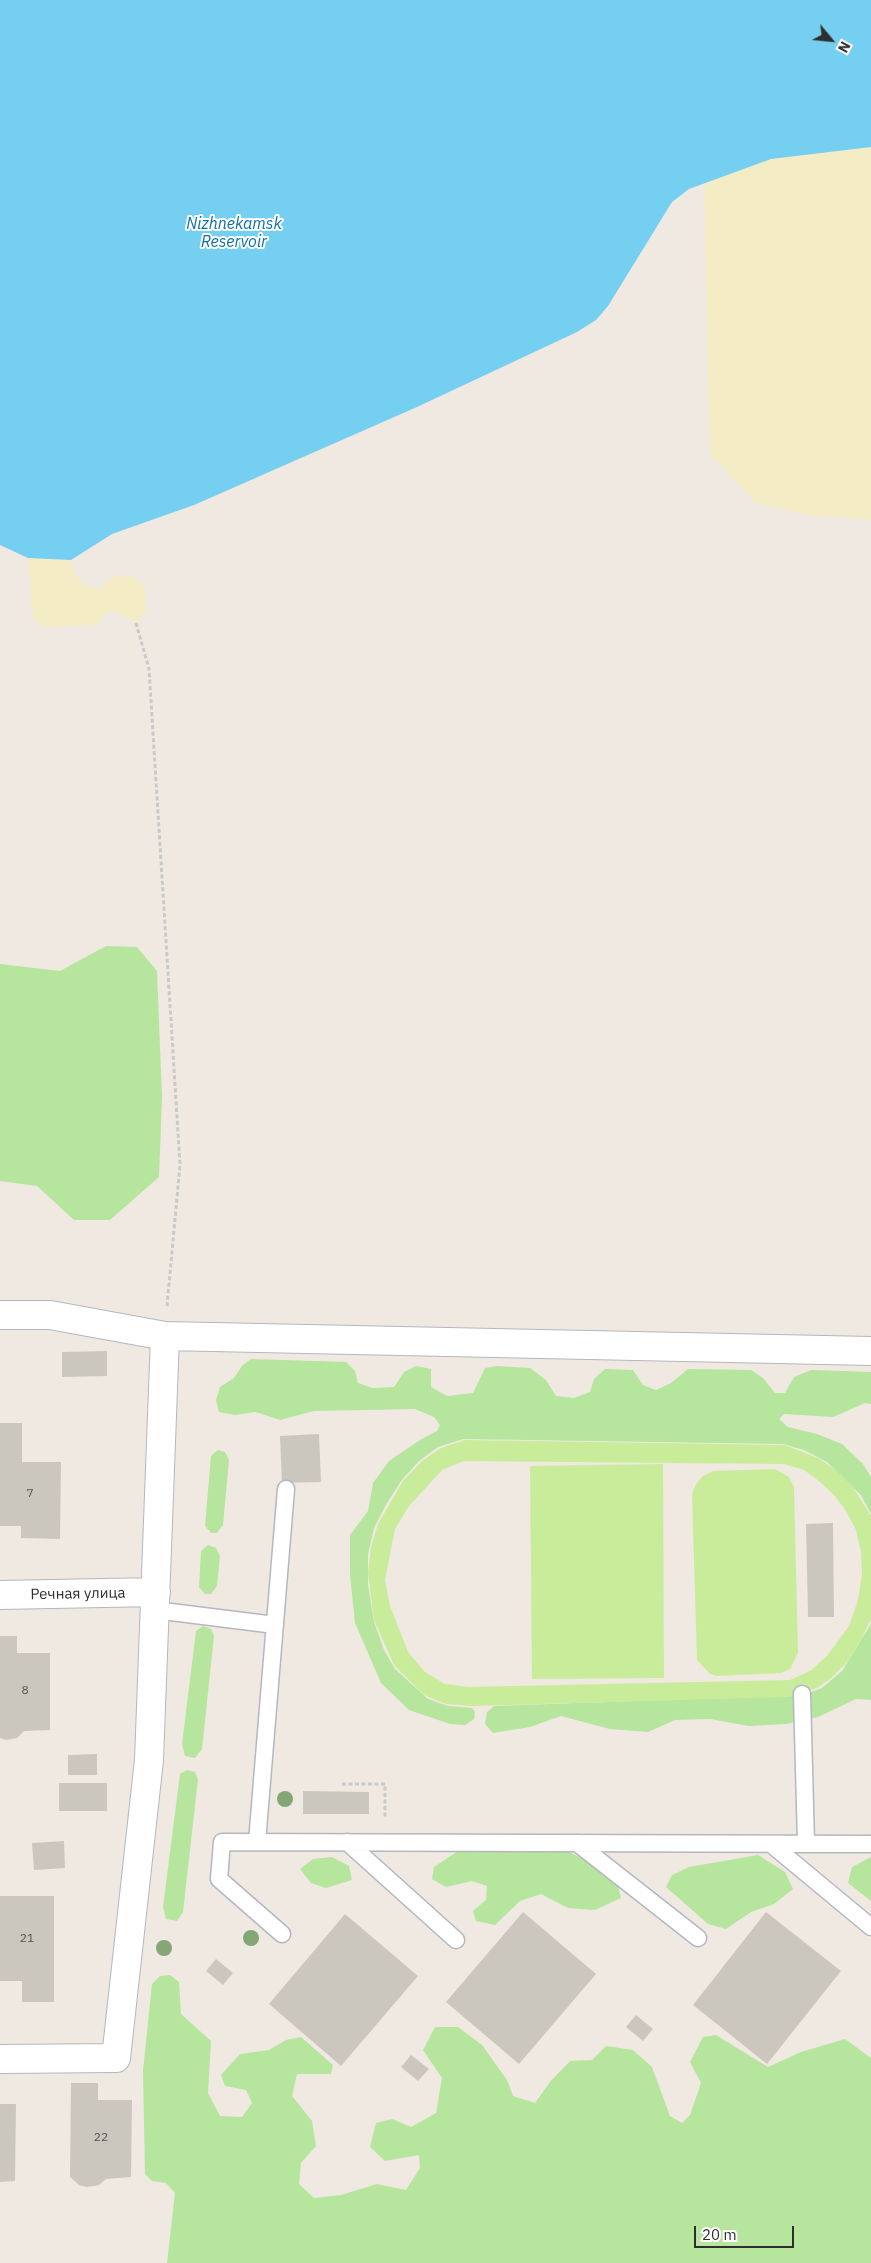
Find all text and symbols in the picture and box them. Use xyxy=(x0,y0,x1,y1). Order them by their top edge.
north arrow xyxy=(806,15,856,65)
text: N xyxy=(834,38,855,56)
water label: Nizhnekamsk Reservoir xyxy=(186,214,282,252)
house number: 7 xyxy=(26,1487,34,1501)
street label: Речная улица xyxy=(30,1584,126,1604)
house number: 8 xyxy=(21,1684,29,1698)
house number: 21 xyxy=(20,1932,34,1946)
house number: 22 xyxy=(94,2131,108,2145)
scale bar xyxy=(696,2216,796,2248)
text: 20 m xyxy=(702,2225,737,2244)

